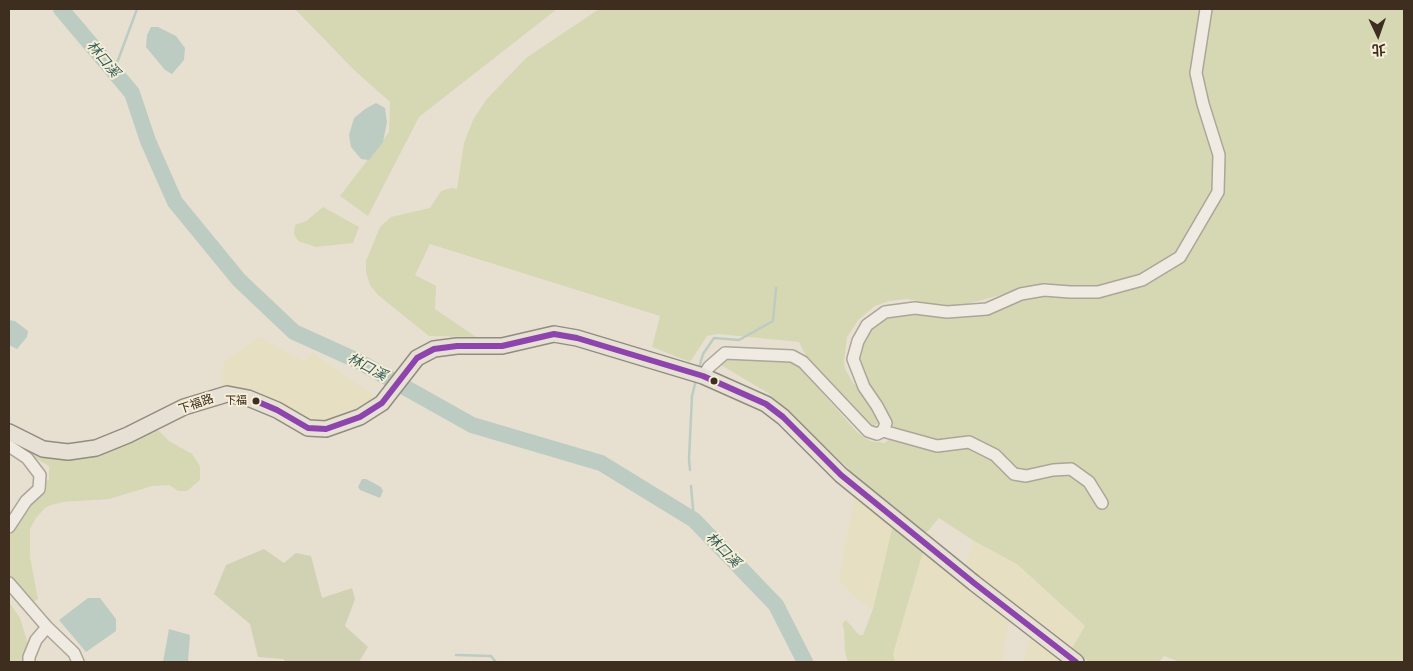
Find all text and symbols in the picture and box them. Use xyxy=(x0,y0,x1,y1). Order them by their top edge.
north arrow xyxy=(1353,10,1403,60)
water label: 林口溪 xyxy=(83,38,123,80)
text: 北 xyxy=(1371,41,1386,60)
water label: 林口溪 xyxy=(345,350,389,384)
unlabelled marker xyxy=(709,376,719,386)
street label: 下福路 xyxy=(177,391,215,417)
place label: 下福 xyxy=(225,394,247,408)
marker: 下福 xyxy=(251,396,261,406)
water label: 林口溪 xyxy=(702,529,744,571)

